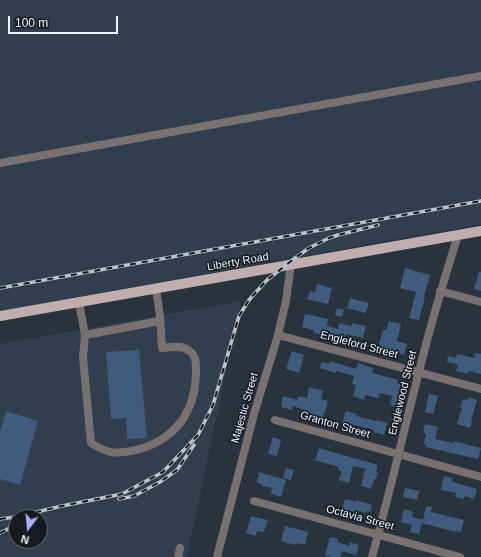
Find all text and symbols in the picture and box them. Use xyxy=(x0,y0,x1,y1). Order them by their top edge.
scale bar xyxy=(10,8,120,34)
text: 100 m xyxy=(15,16,48,30)
street label: Liberty Road xyxy=(206,250,270,274)
street label: Engleford Street xyxy=(319,328,399,362)
street label: Englewood Street xyxy=(386,349,420,437)
street label: Majestic Street xyxy=(229,371,261,445)
street label: Granton Street xyxy=(299,409,371,441)
street label: Octavia Street xyxy=(325,503,395,533)
north arrow xyxy=(8,509,48,549)
text: N xyxy=(19,533,30,546)

